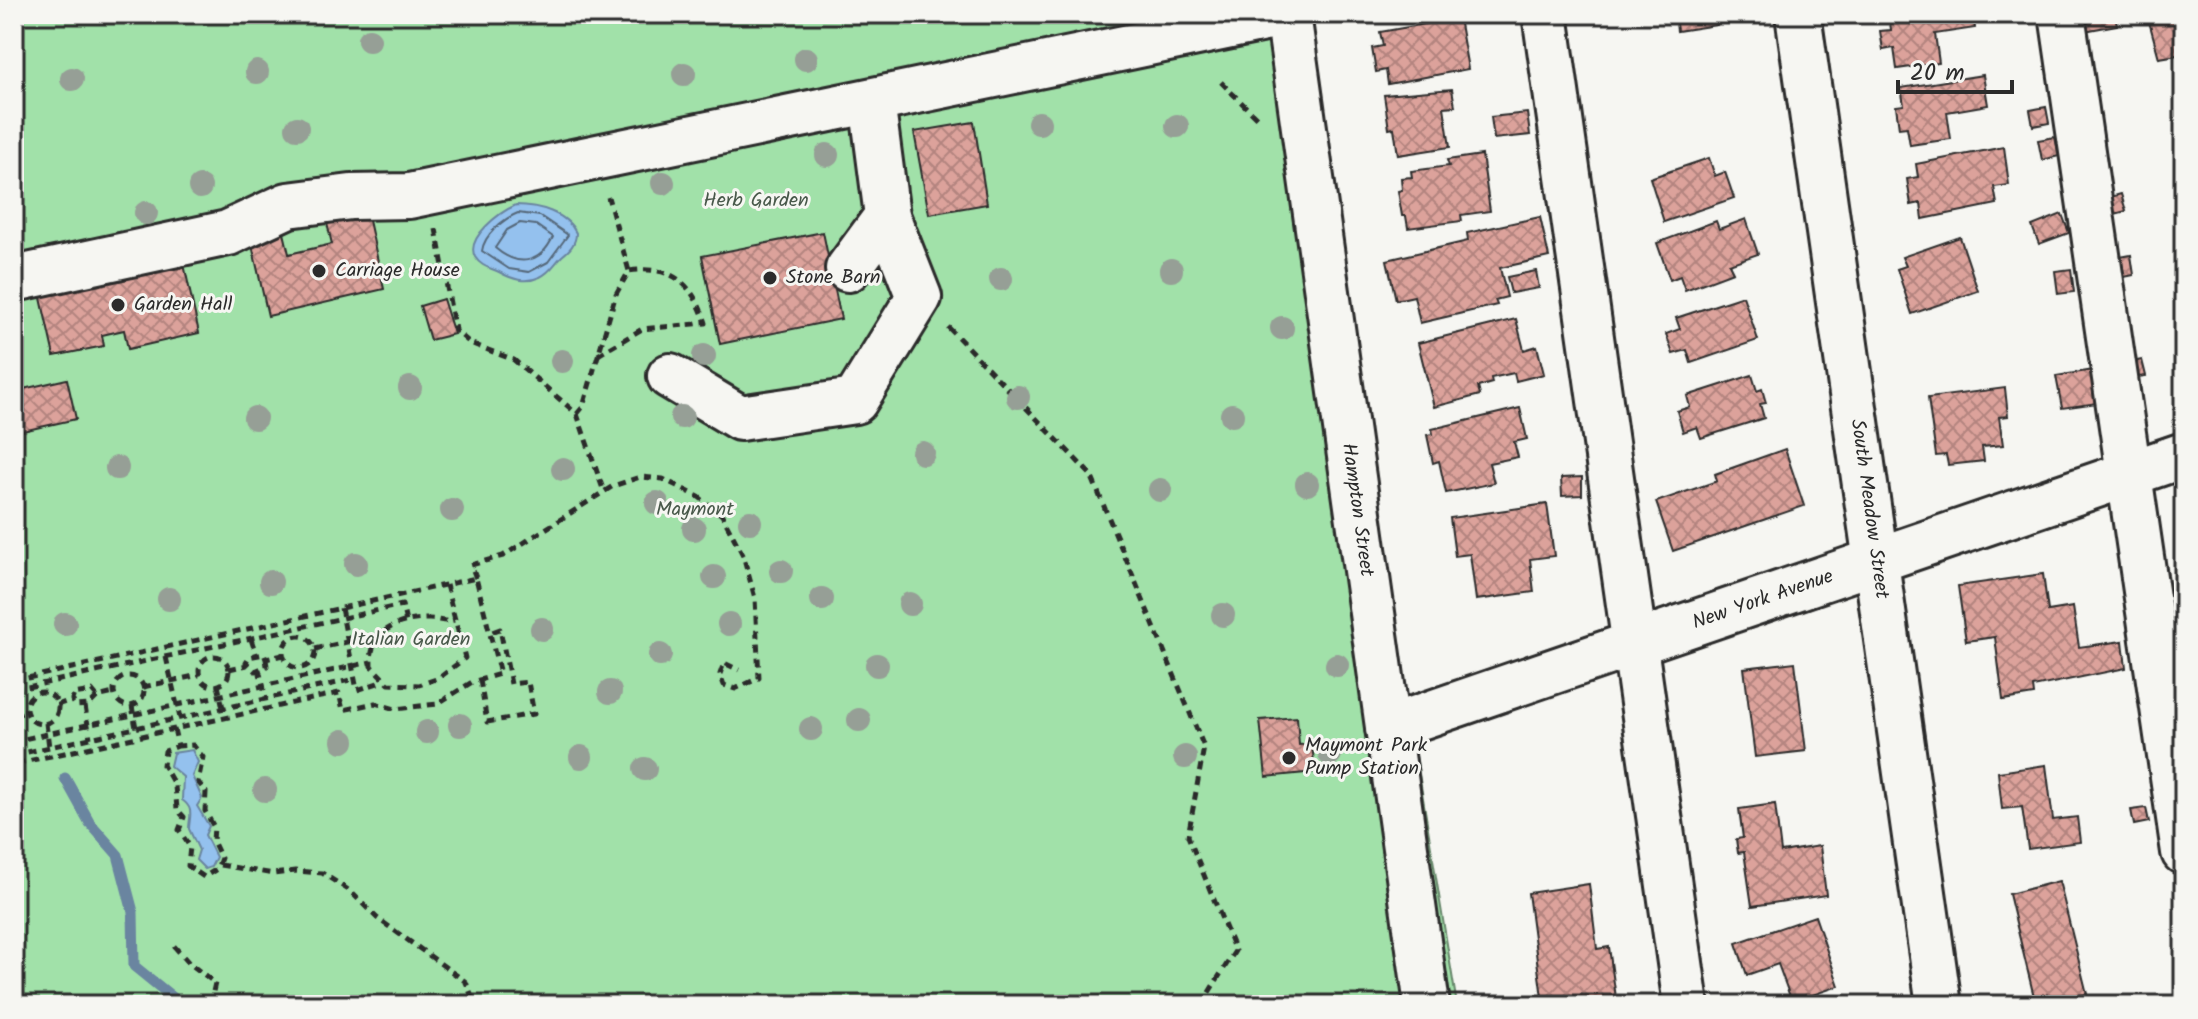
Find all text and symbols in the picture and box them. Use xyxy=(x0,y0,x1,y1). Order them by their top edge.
scale bar xyxy=(1898,44,2012,94)
text: 20 m xyxy=(1910,54,1965,93)
park label: Herb Garden xyxy=(703,185,809,217)
place label: Carriage House xyxy=(335,255,460,287)
marker: Carriage House xyxy=(310,262,328,280)
place label: Stone Barn xyxy=(786,262,881,294)
marker: Stone Barn xyxy=(761,269,779,287)
place label: Garden Hall xyxy=(134,289,233,321)
marker: Garden Hall xyxy=(109,296,127,314)
street label: South Meadow Street xyxy=(1841,417,1897,601)
street label: Hampton Street xyxy=(1332,441,1382,579)
park label: Maymont xyxy=(656,494,734,526)
street label: New York Avenue xyxy=(1688,561,1838,639)
park label: Italian Garden xyxy=(352,624,470,656)
place label: Maymont Park Pump Station xyxy=(1305,730,1428,785)
marker: Maymont Park Pump Station xyxy=(1280,749,1298,767)

